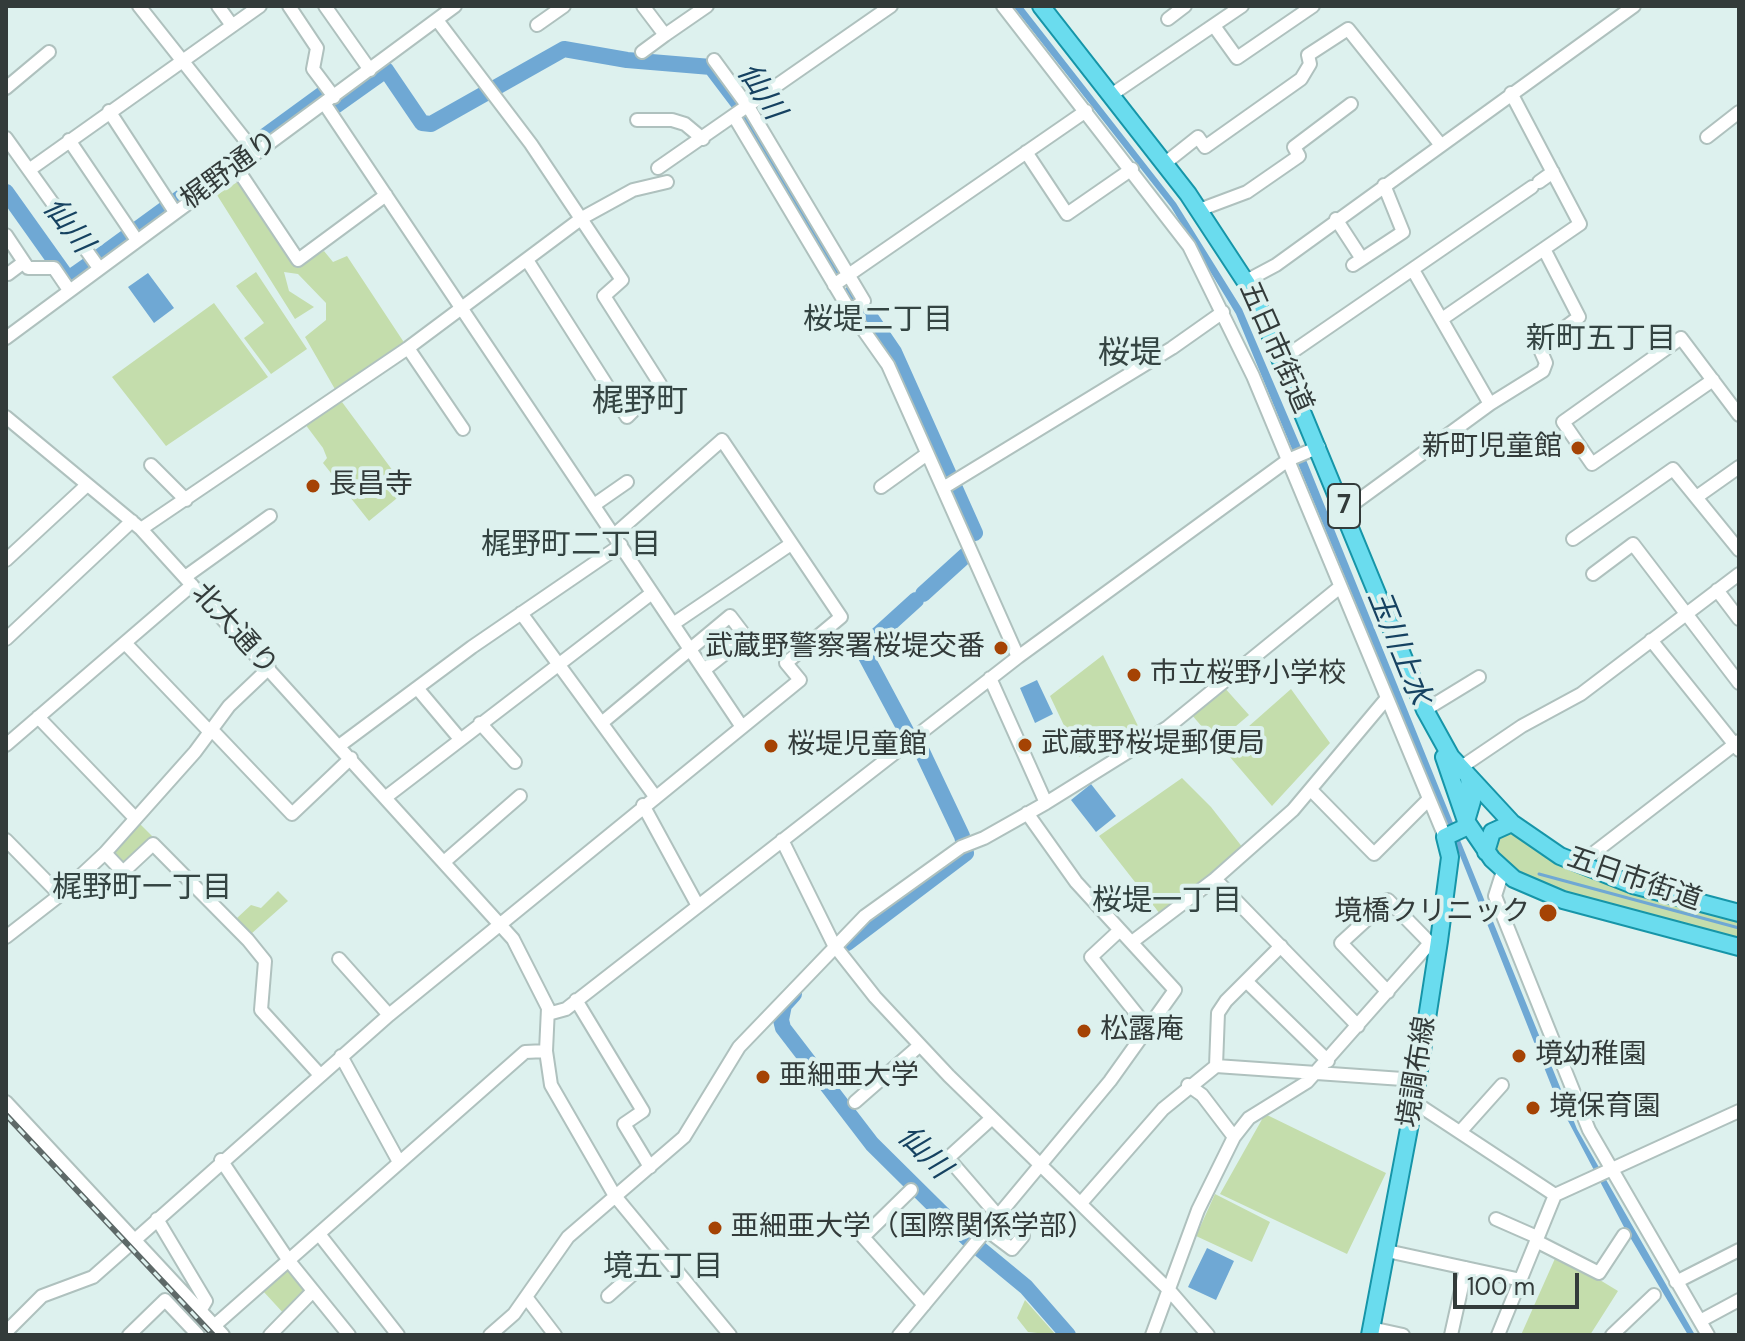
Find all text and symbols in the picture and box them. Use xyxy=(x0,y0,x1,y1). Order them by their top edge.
water label: 仙川 xyxy=(729,57,791,127)
street label: 梶野通り xyxy=(175,124,285,218)
water label: 仙川 xyxy=(34,191,100,261)
street label: 五日市街道 xyxy=(1231,277,1319,419)
district label: 桜堤二丁目 xyxy=(803,303,953,339)
district label: 新町五丁目 xyxy=(1526,322,1676,358)
district label: 桜堤 xyxy=(1098,336,1162,374)
district label: 梶野町 xyxy=(592,384,688,422)
place label: 新町児童館 xyxy=(1422,431,1562,465)
marker: 新町児童館 xyxy=(1569,439,1587,457)
place label: 長昌寺 xyxy=(329,469,413,503)
marker: 長昌寺 xyxy=(304,477,322,495)
road number: 7 xyxy=(1328,484,1360,528)
district label: 梶野町二丁目 xyxy=(481,528,661,564)
street label: 北大通り xyxy=(184,577,284,683)
water label: 玉川上水 xyxy=(1359,586,1437,710)
place label: 武蔵野警察署桜堤交番 xyxy=(705,631,985,665)
marker: 武蔵野警察署桜堤交番 xyxy=(992,639,1010,657)
place label: 市立桜野小学校 xyxy=(1150,658,1346,692)
marker: 市立桜野小学校 xyxy=(1125,666,1143,684)
place label: 武蔵野桜堤郵便局 xyxy=(1041,728,1265,762)
place label: 桜堤児童館 xyxy=(787,729,927,763)
marker: 武蔵野桜堤郵便局 xyxy=(1016,736,1034,754)
marker: 桜堤児童館 xyxy=(762,737,780,755)
street label: 五日市街道 xyxy=(1562,841,1706,919)
district label: 梶野町一丁目 xyxy=(52,871,232,907)
district label: 桜堤一丁目 xyxy=(1092,884,1242,920)
place label: 境橋クリニック xyxy=(1334,896,1530,930)
marker: 境橋クリニック xyxy=(1537,902,1559,924)
place label: 松露庵 xyxy=(1100,1014,1184,1048)
street label: 境調布線 xyxy=(1393,1014,1443,1130)
marker: 松露庵 xyxy=(1075,1022,1093,1040)
place label: 境幼稚園 xyxy=(1535,1039,1647,1073)
marker: 境幼稚園 xyxy=(1510,1047,1528,1065)
place label: 亜細亜大学 xyxy=(779,1060,919,1094)
marker: 亜細亜大学 xyxy=(754,1068,772,1086)
place label: 境保育園 xyxy=(1549,1091,1661,1125)
marker: 境保育園 xyxy=(1524,1099,1542,1117)
water label: 仙川 xyxy=(889,1119,957,1187)
place label: 亜細亜大学（国際関係学部） xyxy=(731,1211,1095,1245)
marker: 亜細亜大学（国際関係学部） xyxy=(706,1219,724,1237)
district label: 境五丁目 xyxy=(603,1250,723,1286)
scale bar xyxy=(1457,1257,1583,1307)
text: 100 m xyxy=(1467,1271,1535,1302)

